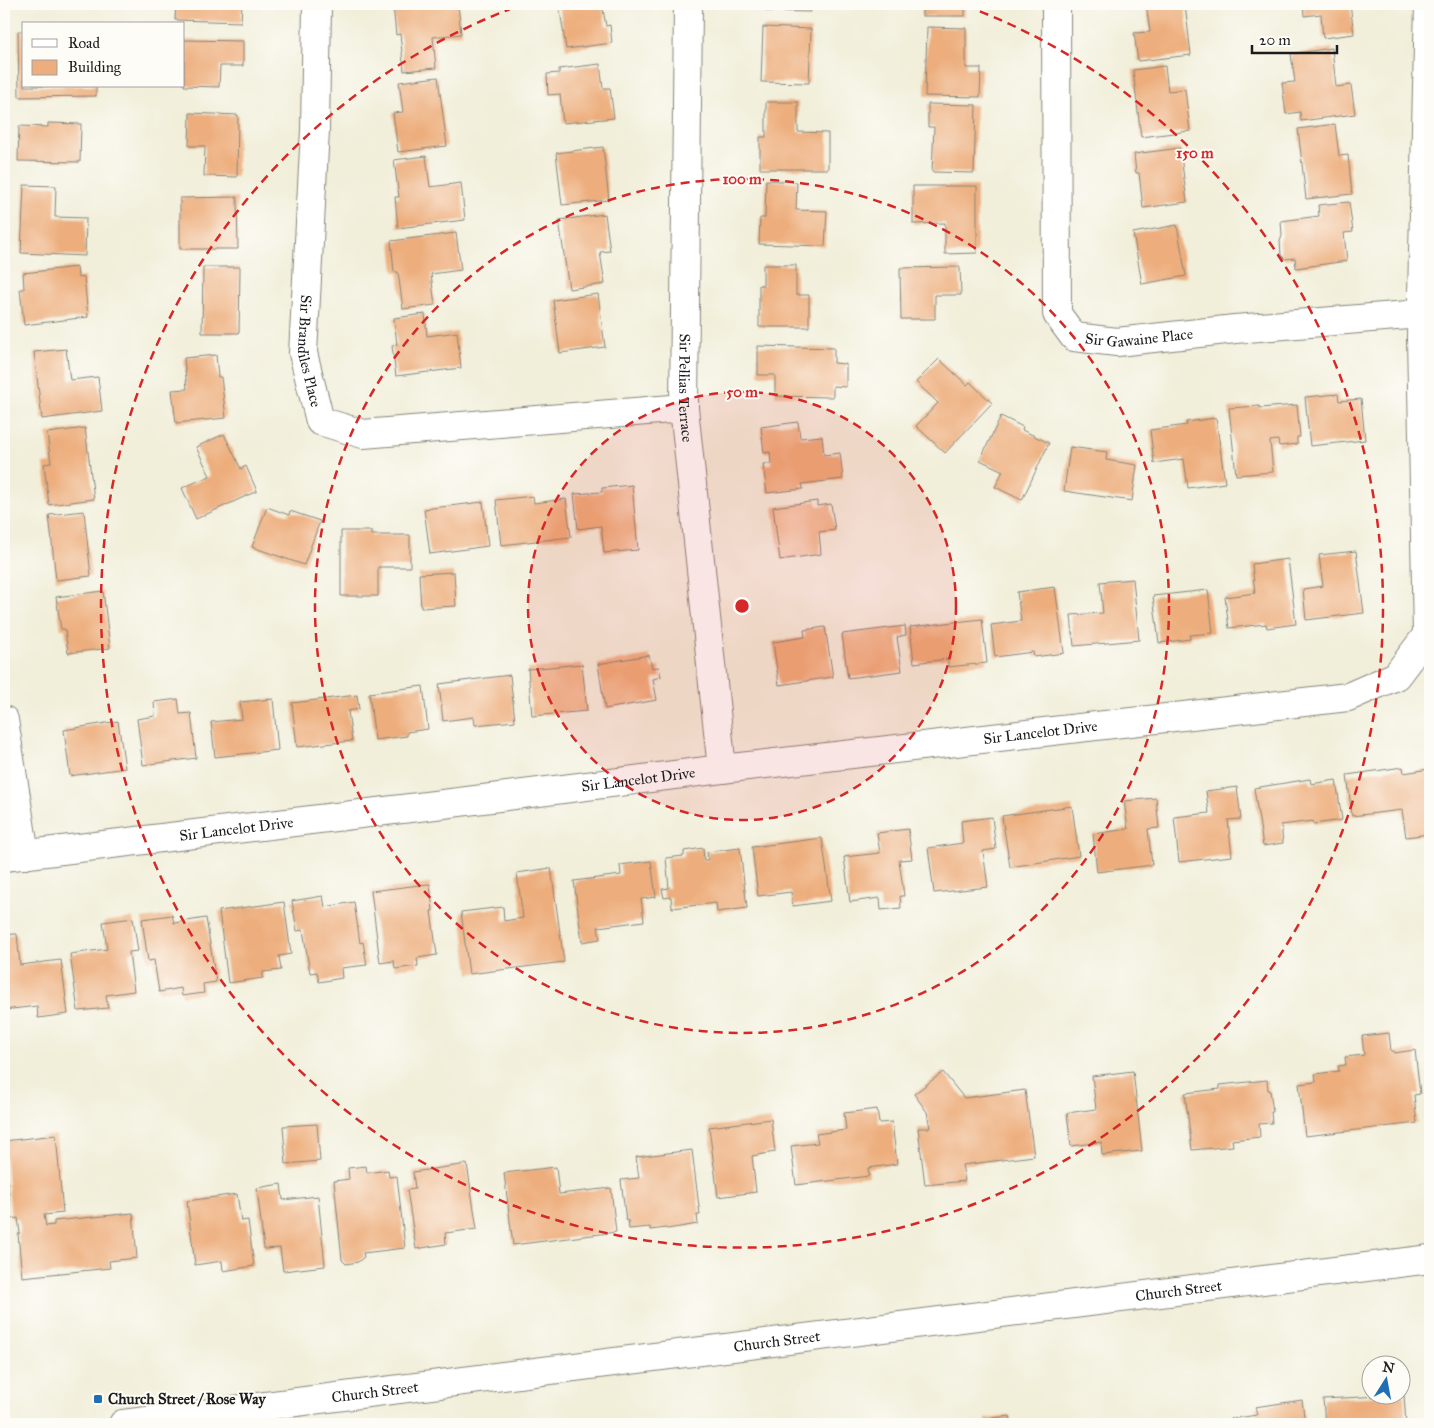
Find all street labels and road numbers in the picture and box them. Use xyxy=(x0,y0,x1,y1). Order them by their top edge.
street label: Sir Brandiles Place xyxy=(294,294,325,409)
street label: Sir Gawaine Place xyxy=(1084,325,1194,351)
street label: Sir Pellias Terrace xyxy=(675,333,697,443)
street label: Sir Lancelot Drive xyxy=(983,717,1099,748)
street label: Sir Lancelot Drive xyxy=(580,763,696,796)
street label: Sir Lancelot Drive xyxy=(178,813,294,845)
street label: Church Street xyxy=(1134,1276,1224,1305)
street label: Church Street xyxy=(732,1327,822,1356)
street label: Church Street xyxy=(331,1378,420,1407)

